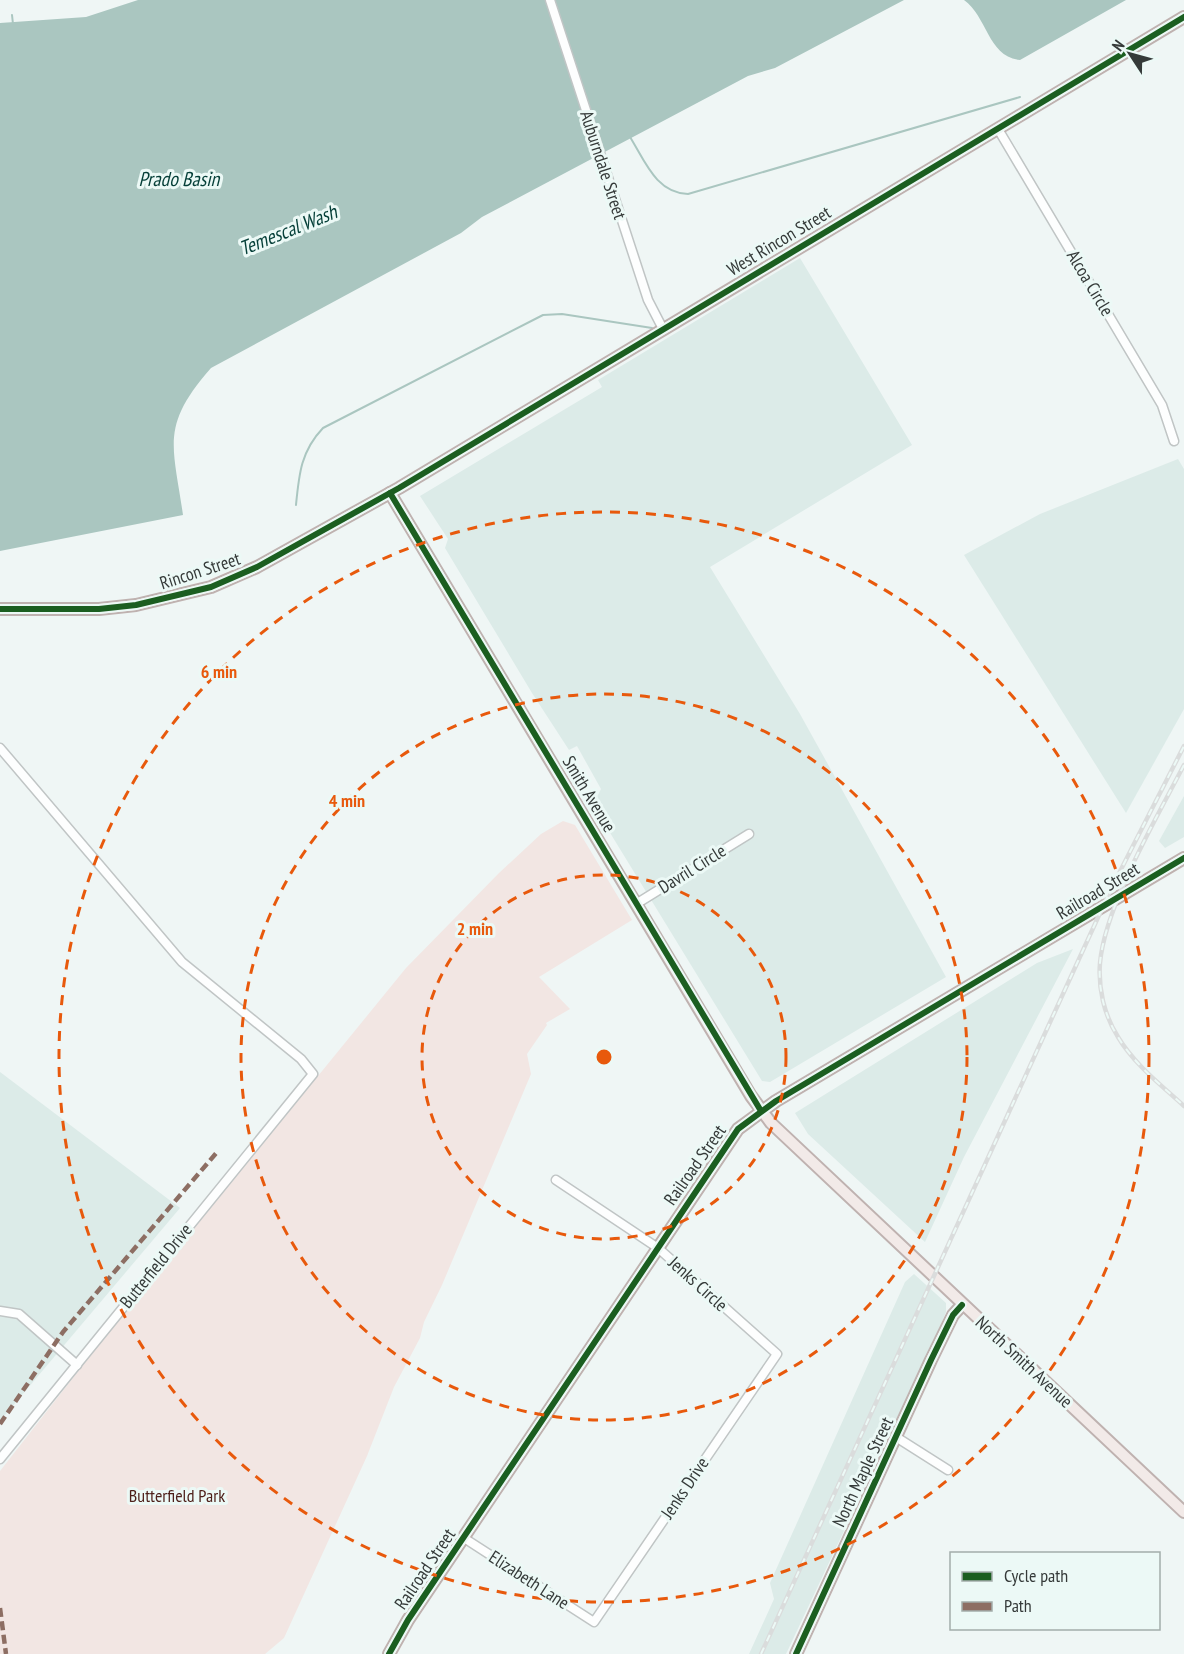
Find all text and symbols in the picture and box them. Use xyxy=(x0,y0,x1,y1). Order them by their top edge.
north arrow xyxy=(1100,24,1160,84)
text: N xyxy=(1107,36,1128,55)
street label: Auburndale Street xyxy=(575,108,632,222)
water label: Prado Basin xyxy=(139,166,221,192)
water label: Temescal Wash xyxy=(235,198,342,261)
street label: West Rincon Street xyxy=(723,201,835,281)
street label: Alcoa Circle xyxy=(1062,246,1119,320)
street label: Rincon Street xyxy=(157,547,243,594)
text: 6 min xyxy=(201,660,237,683)
street label: Smith Avenue xyxy=(558,751,621,836)
text: 4 min xyxy=(329,789,365,812)
street label: Davril Circle xyxy=(654,839,730,898)
street label: Railroad Street xyxy=(1052,857,1143,924)
text: 2 min xyxy=(457,917,493,940)
centre of rings xyxy=(594,1047,614,1067)
street label: Railroad Street xyxy=(659,1120,731,1209)
street label: Butterfield Drive xyxy=(115,1219,197,1313)
street label: Jenks Circle xyxy=(663,1250,733,1316)
street label: North Smith Avenue xyxy=(971,1311,1078,1413)
street label: North Maple Street xyxy=(827,1413,898,1530)
street label: Jenks Drive xyxy=(655,1453,713,1524)
park label: Butterfield Park xyxy=(129,1484,225,1507)
street label: Railroad Street xyxy=(389,1524,460,1614)
street label: Elizabeth Lane xyxy=(485,1545,574,1614)
legend xyxy=(950,1552,1160,1630)
text: Cycle path xyxy=(1004,1564,1068,1587)
text: Path xyxy=(1004,1594,1032,1617)

